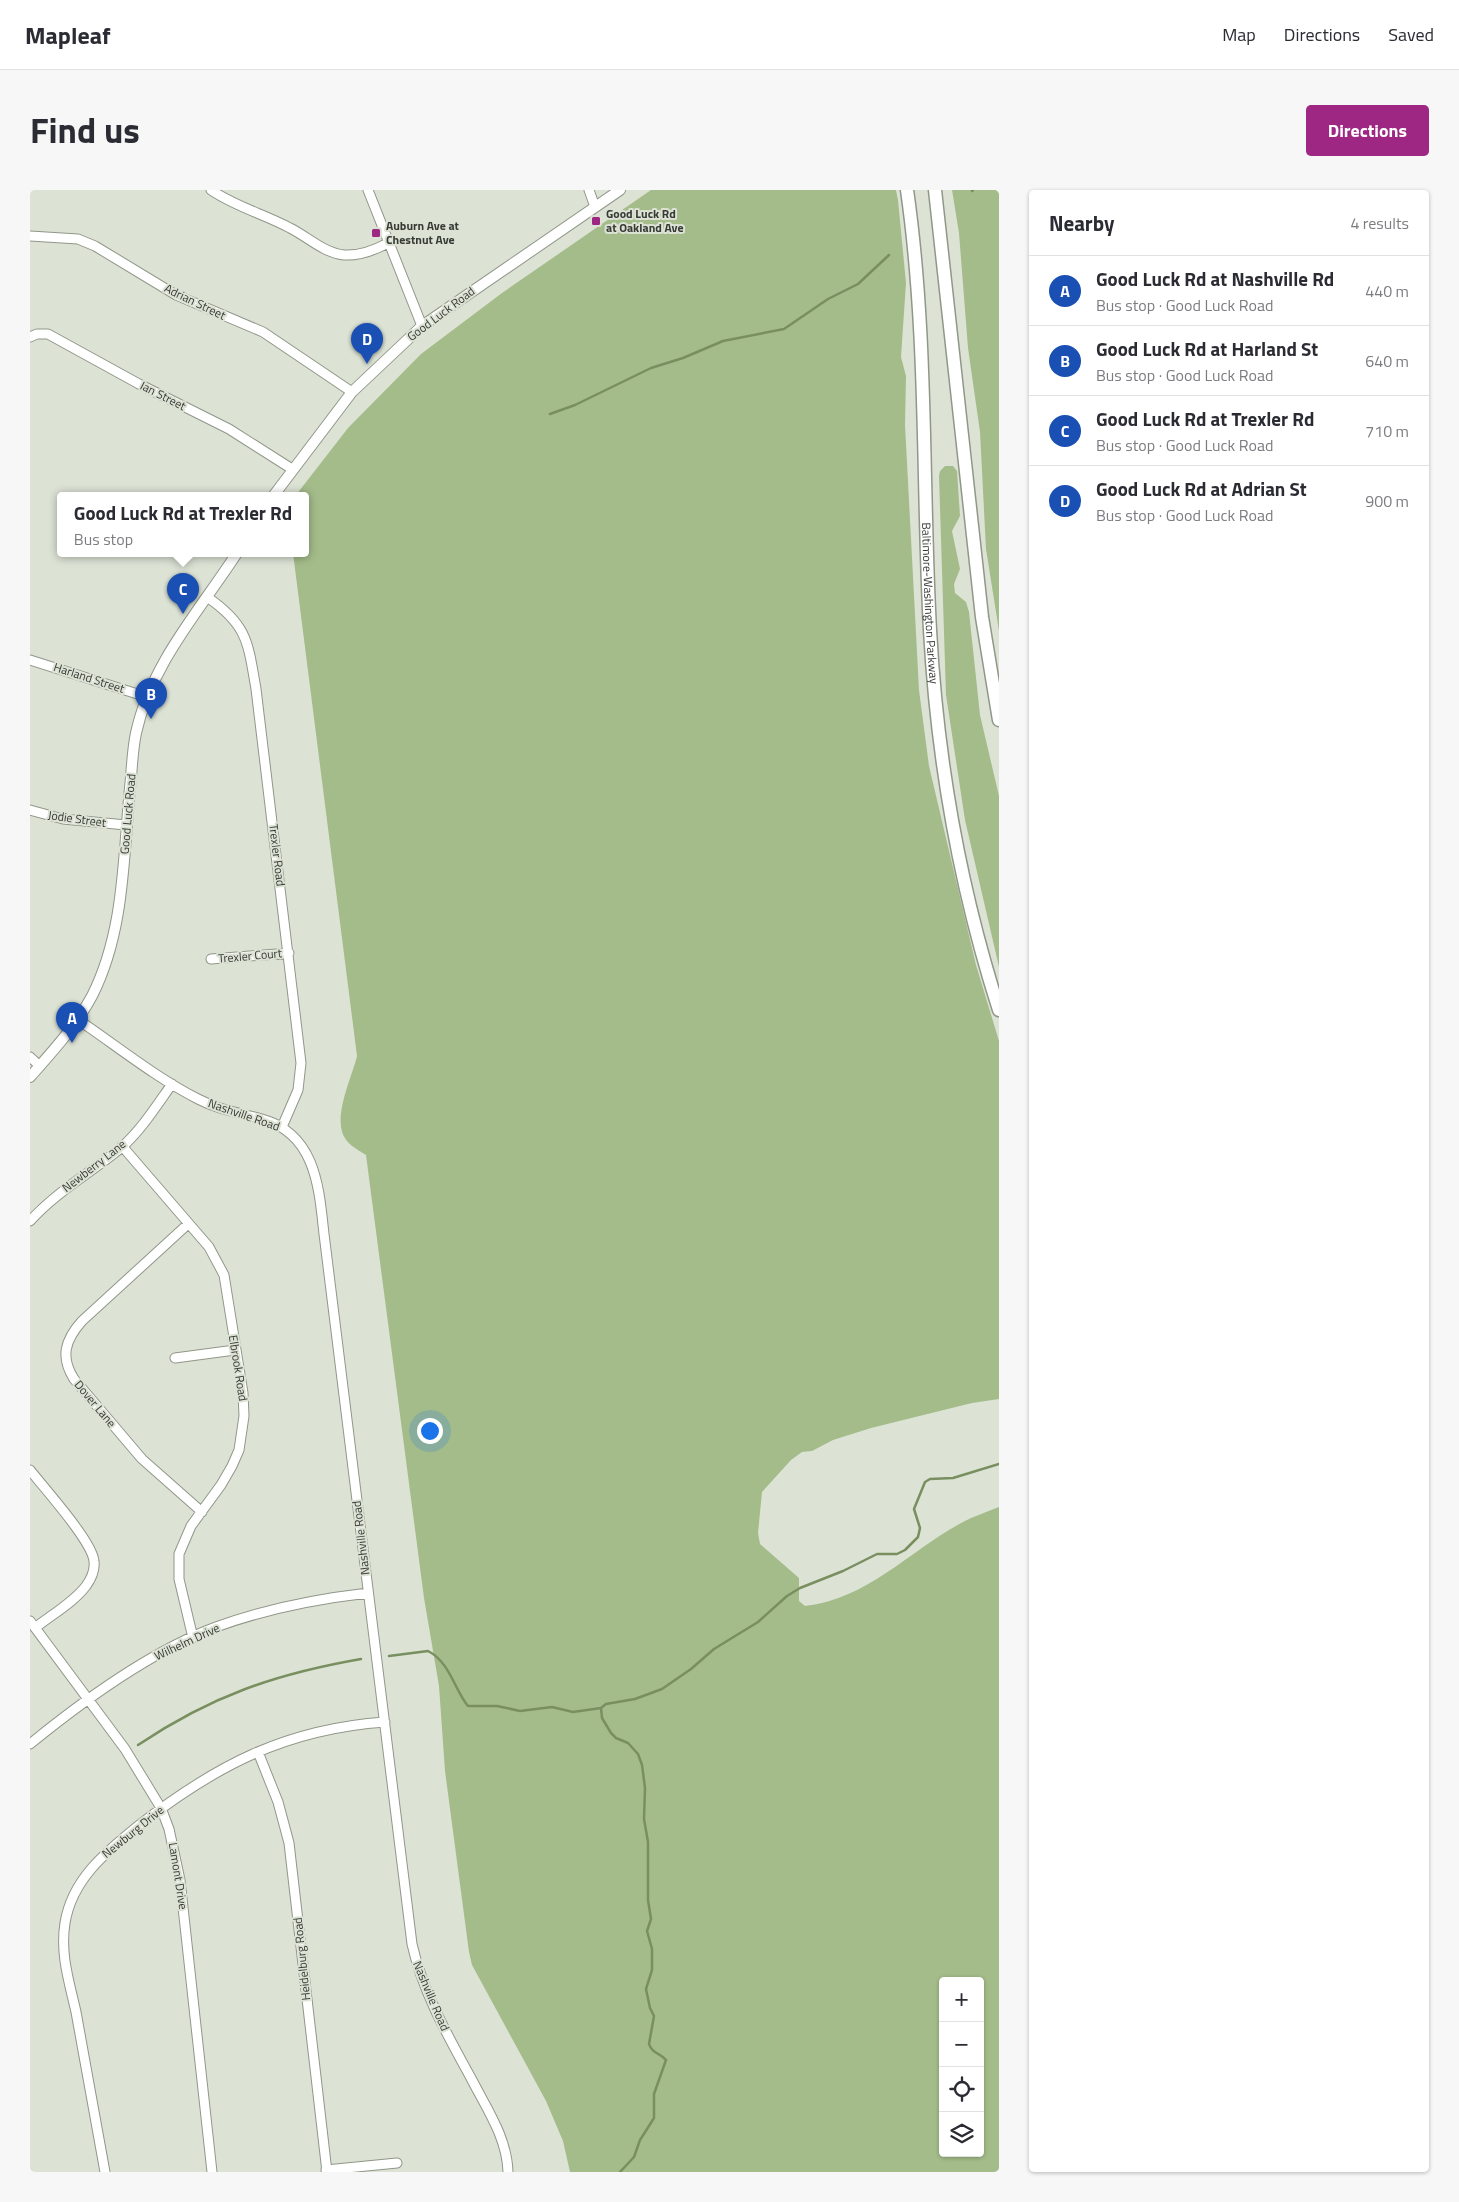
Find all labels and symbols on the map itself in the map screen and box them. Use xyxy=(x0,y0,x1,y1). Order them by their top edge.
place label: Good Luck Rd at Oakland Ave xyxy=(606,204,684,237)
marker: Good Luck Rd at Oakland Ave xyxy=(590,215,602,227)
place label: Auburn Ave at Chestnut Ave xyxy=(386,216,460,249)
marker: Auburn Ave at Chestnut Ave xyxy=(370,227,382,239)
street label: Adrian Street xyxy=(161,278,230,325)
street label: Good Luck Road xyxy=(403,282,479,345)
pin: D xyxy=(351,323,383,364)
street label: Ian Street xyxy=(137,376,190,415)
street label: Baltimore-Washington Parkway xyxy=(917,522,944,685)
pin: C xyxy=(167,573,199,614)
street label: Harland Street xyxy=(51,657,128,698)
pin: B xyxy=(135,678,167,719)
street label: Good Luck Road xyxy=(115,773,140,855)
street label: Jodie Street xyxy=(47,805,108,832)
street label: Trexler Road xyxy=(264,823,291,887)
street label: Trexler Court xyxy=(217,943,283,968)
pin: A xyxy=(56,1002,88,1043)
street label: Nashville Road xyxy=(206,1093,283,1136)
street label: Newberry Lane xyxy=(58,1135,130,1197)
street label: Elbrook Road xyxy=(224,1333,253,1402)
street label: Dover Lane xyxy=(70,1376,121,1432)
your location xyxy=(417,1418,443,1444)
street label: Nashville Road xyxy=(347,1500,374,1576)
street label: Wilhelm Drive xyxy=(151,1618,223,1665)
street label: Newburg Drive xyxy=(98,1801,168,1863)
street label: Lamont Drive xyxy=(164,1841,193,1911)
street label: Heidelburg Road xyxy=(288,1917,315,2002)
street label: Nashville Road xyxy=(408,1958,455,2034)

